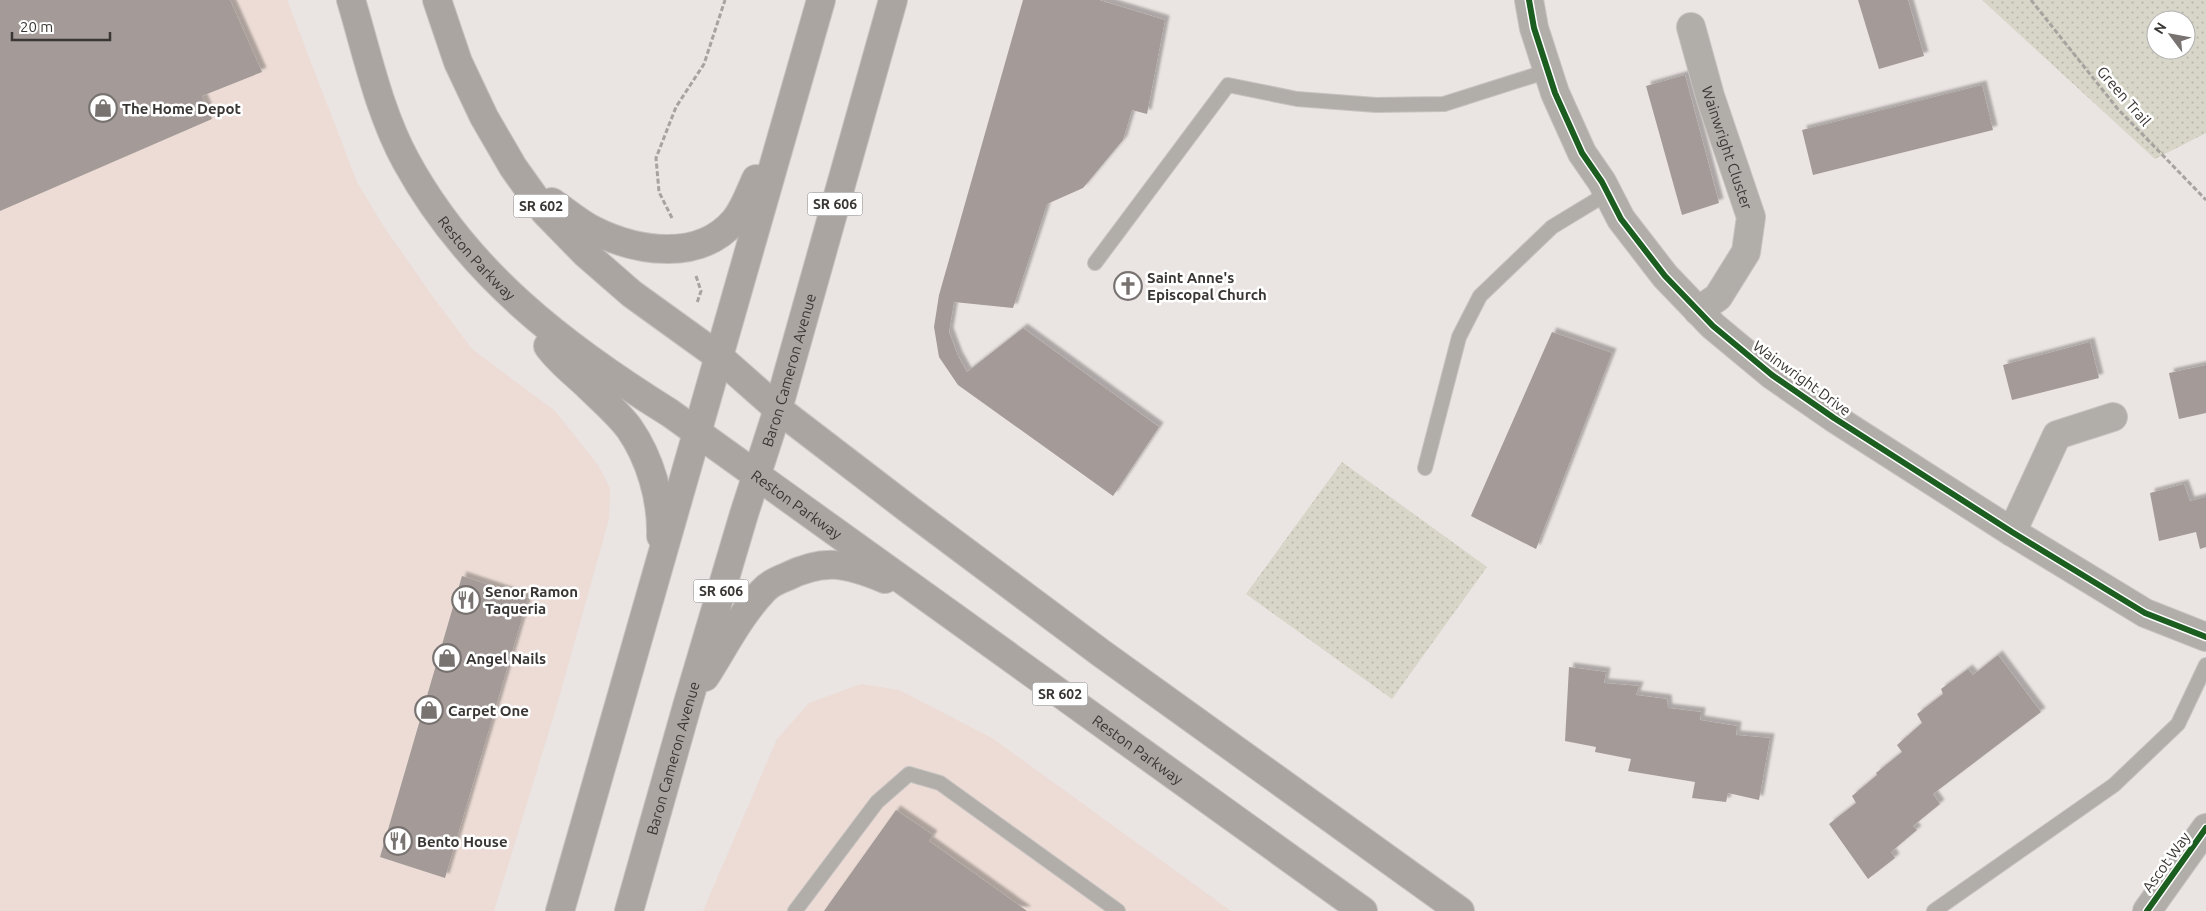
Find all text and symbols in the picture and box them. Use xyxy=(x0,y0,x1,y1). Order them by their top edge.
scale bar xyxy=(12,10,110,42)
north arrow xyxy=(2146,10,2196,60)
text: 20 m xyxy=(20,18,53,35)
text: N xyxy=(2150,19,2170,37)
street label: Green Trail xyxy=(2094,63,2154,129)
street label: Wainwright Cluster xyxy=(1699,84,1756,212)
shop icon: The Home Depot xyxy=(88,93,118,123)
place label: The Home Depot xyxy=(122,100,242,117)
road number: SR 606 xyxy=(808,192,862,215)
road number: SR 602 xyxy=(514,195,568,218)
street label: Reston Parkway xyxy=(435,212,519,303)
place label: Saint Anne's Episcopal Church xyxy=(1147,269,1267,303)
church icon: Saint Anne's Episcopal Church xyxy=(1113,271,1143,301)
street label: Baron Cameron Avenue xyxy=(758,291,819,449)
street label: Wainwright Drive xyxy=(1750,337,1854,419)
street label: Reston Parkway xyxy=(748,466,845,542)
road number: SR 606 xyxy=(694,580,748,602)
place label: Senor Ramon Taqueria xyxy=(485,583,578,617)
restaurant icon: Senor Ramon Taqueria xyxy=(451,585,481,615)
shop icon: Angel Nails xyxy=(432,643,462,673)
place label: Angel Nails xyxy=(466,650,546,667)
street label: Baron Cameron Avenue xyxy=(642,679,702,837)
road number: SR 602 xyxy=(1032,682,1088,706)
shop icon: Carpet One xyxy=(414,695,444,725)
place label: Carpet One xyxy=(448,702,529,719)
street label: Reston Parkway xyxy=(1089,711,1186,787)
restaurant icon: Bento House xyxy=(383,826,413,856)
street label: Ascot Way xyxy=(2139,829,2193,895)
place label: Bento House xyxy=(417,833,508,850)

